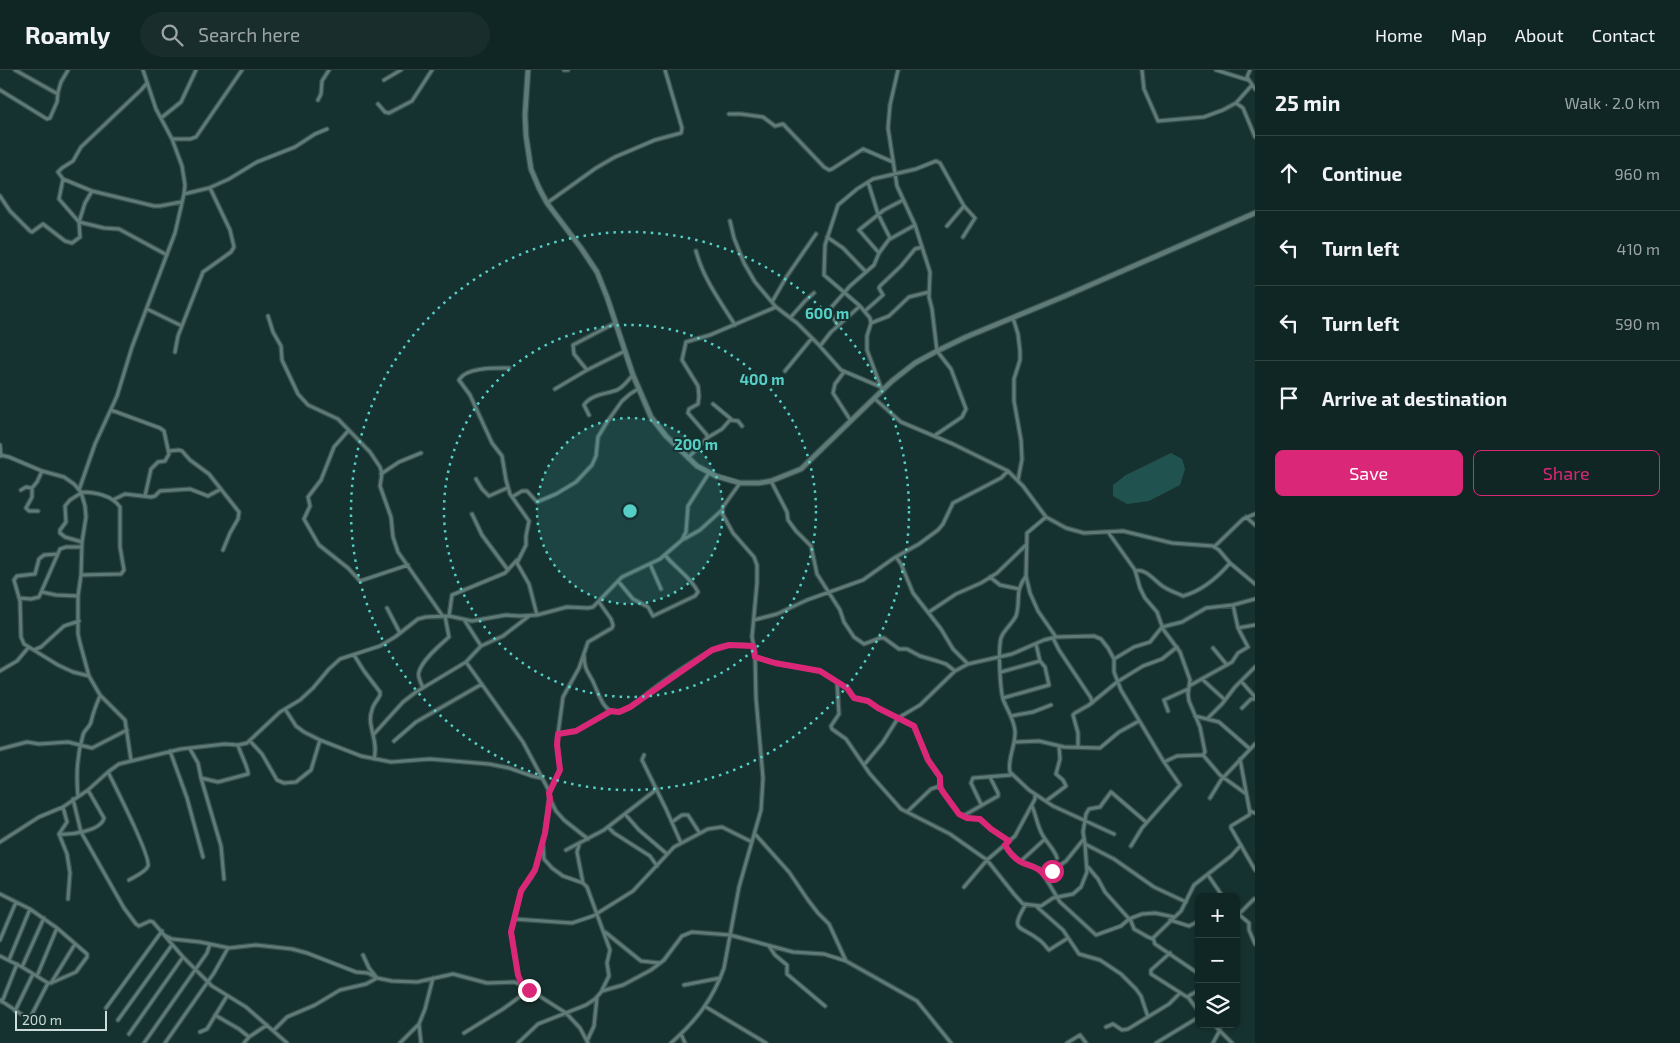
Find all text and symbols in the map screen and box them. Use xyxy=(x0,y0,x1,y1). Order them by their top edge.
search box xyxy=(140,12,490,57)
text: Roamly xyxy=(25,20,110,49)
icon: search xyxy=(158,21,186,49)
text: Search here xyxy=(198,23,300,46)
text: Home xyxy=(1375,24,1423,46)
text: Map xyxy=(1451,24,1487,46)
text: About xyxy=(1515,24,1564,46)
text: Contact xyxy=(1592,24,1655,46)
text: 25 min xyxy=(1275,90,1340,115)
text: Walk · 2.0 km xyxy=(1565,93,1660,112)
icon: ahead xyxy=(1275,159,1303,187)
text: Continue xyxy=(1322,162,1402,185)
text: 960 m xyxy=(1614,164,1660,183)
icon: left xyxy=(1275,234,1303,262)
text: Turn left xyxy=(1322,237,1399,260)
text: 410 m xyxy=(1617,239,1660,258)
text: 600 m xyxy=(805,304,849,322)
icon: left xyxy=(1275,309,1303,337)
text: Turn left xyxy=(1322,312,1399,335)
text: 590 m xyxy=(1615,314,1660,333)
text: 400 m xyxy=(740,370,784,388)
icon: arrive xyxy=(1275,384,1303,412)
text: Arrive at destination xyxy=(1322,387,1507,410)
text: 200 m xyxy=(674,435,718,453)
button: Save xyxy=(1275,450,1463,496)
button: Share xyxy=(1473,450,1660,496)
centre of rings xyxy=(621,502,639,520)
route start xyxy=(1041,860,1064,883)
map controls xyxy=(1195,893,1240,1028)
button: + xyxy=(1195,893,1240,938)
button: − xyxy=(1195,938,1240,983)
route end xyxy=(518,979,541,1002)
button: layers xyxy=(1195,983,1240,1028)
scale bar xyxy=(15,1008,108,1031)
text: 200 m xyxy=(22,1011,62,1028)

